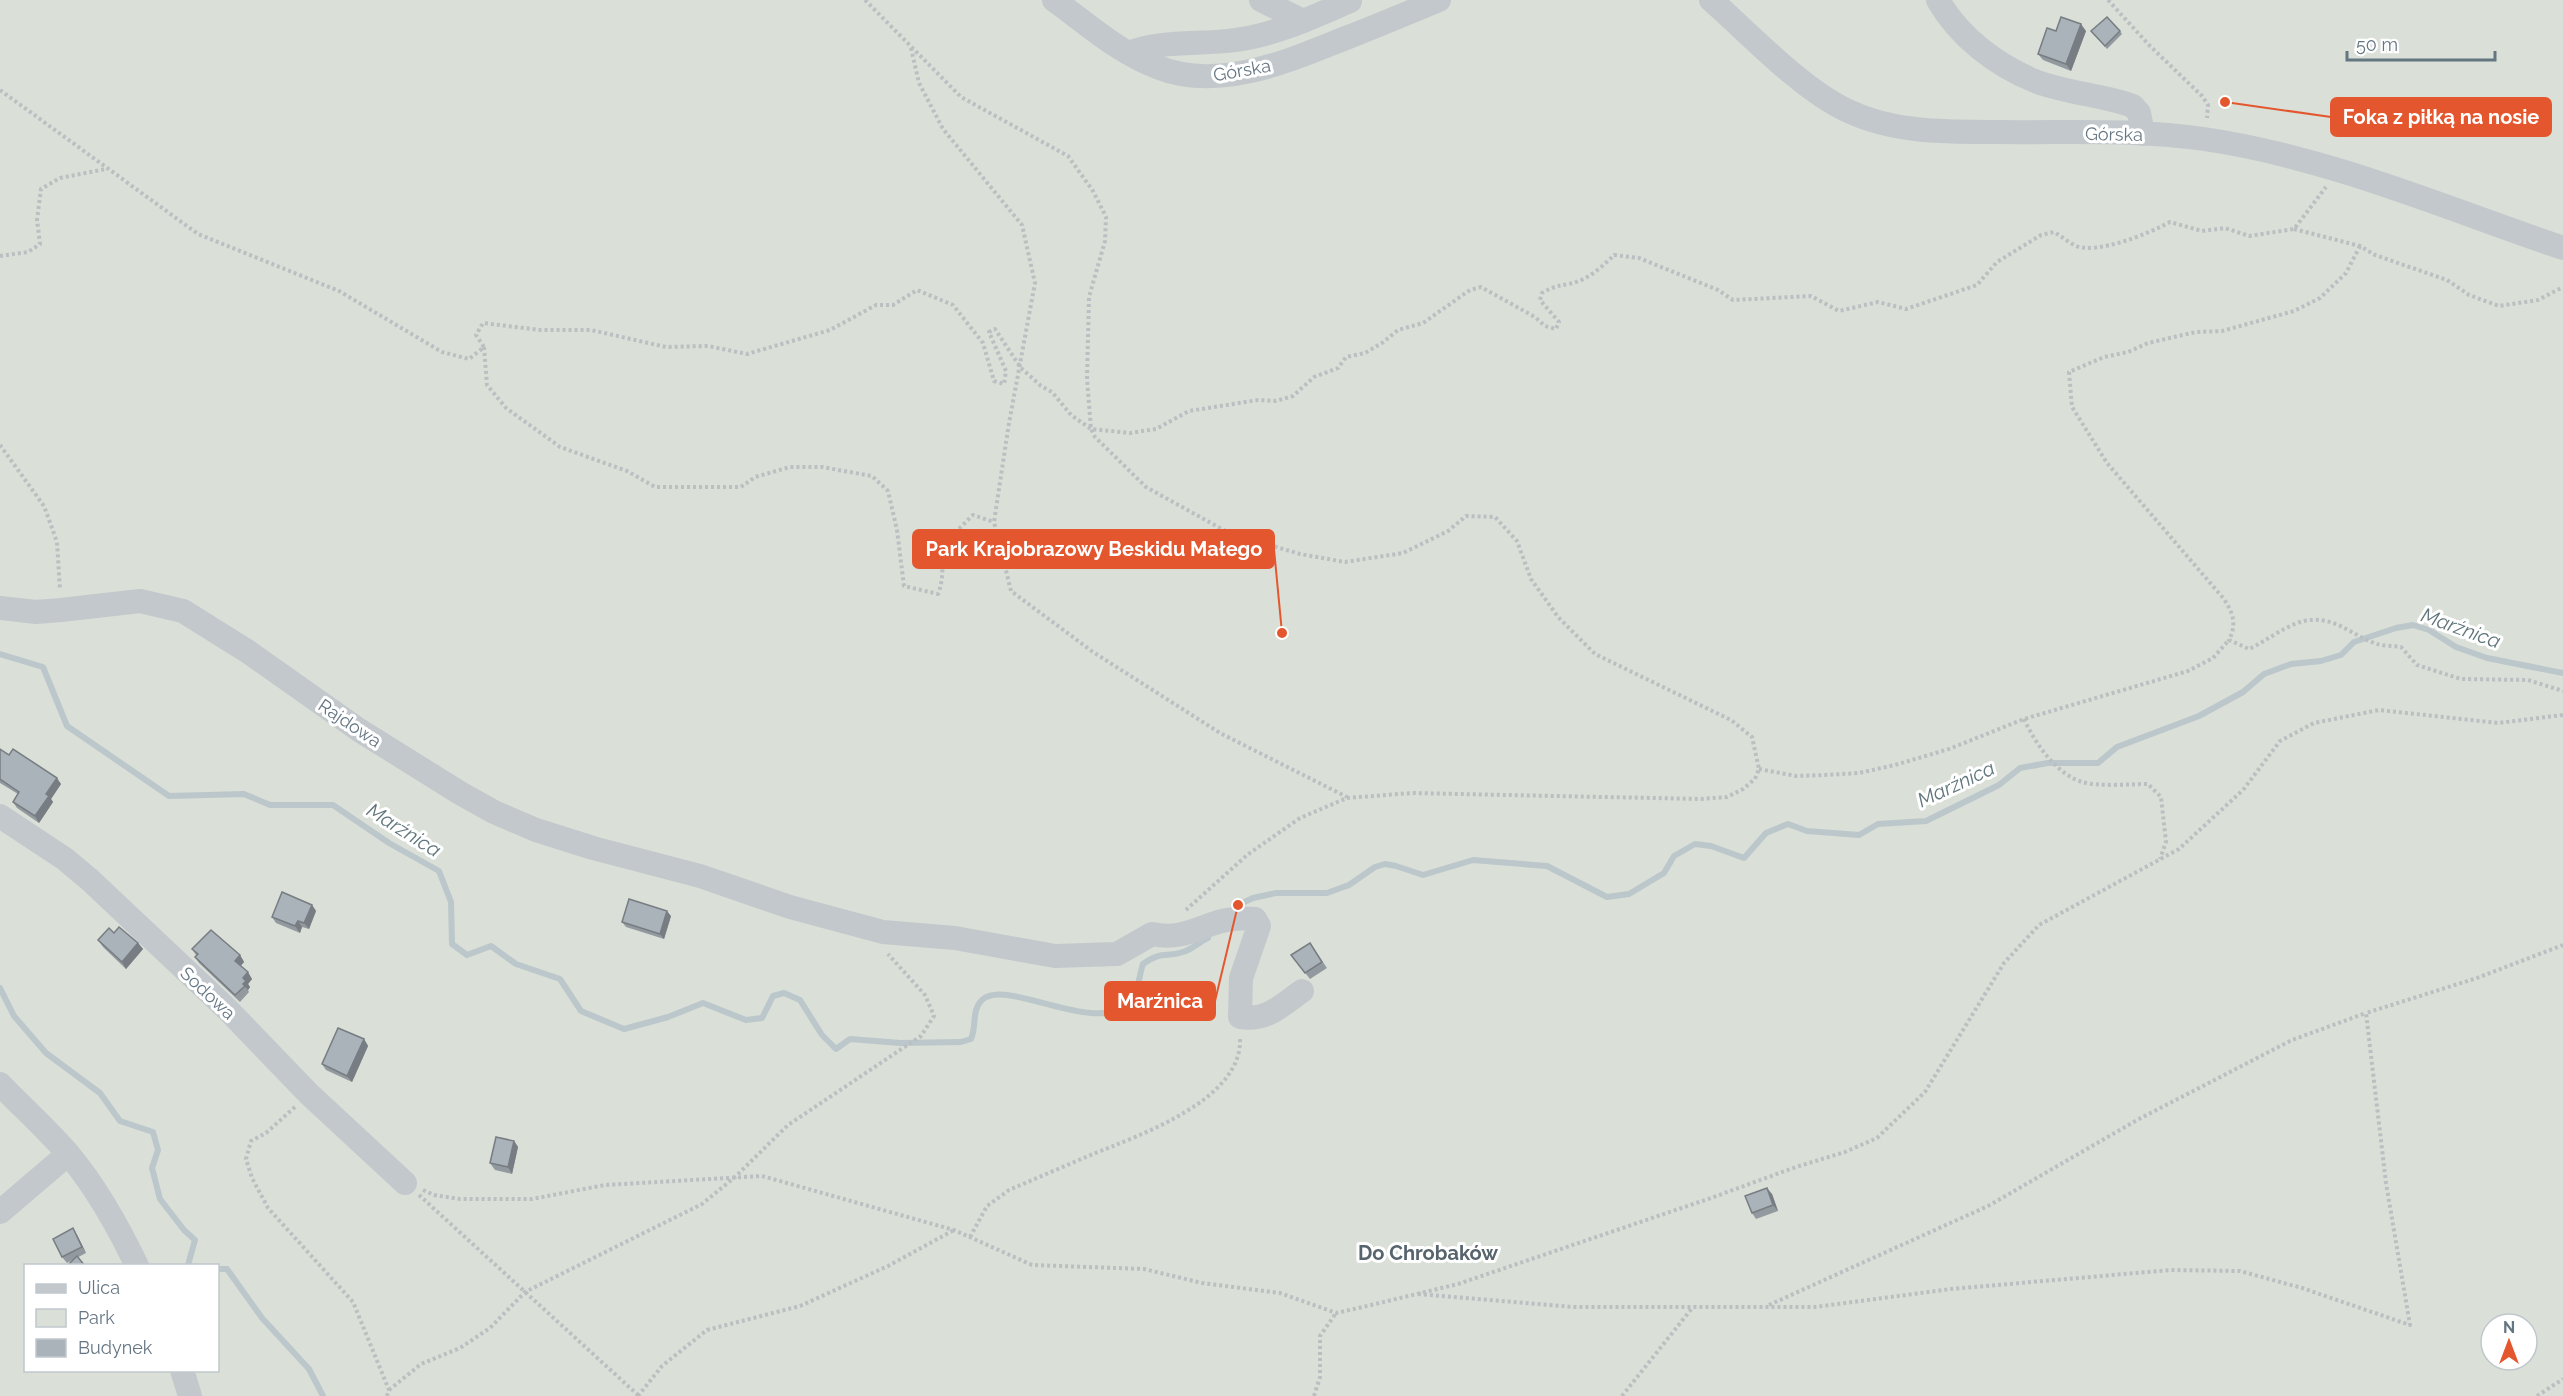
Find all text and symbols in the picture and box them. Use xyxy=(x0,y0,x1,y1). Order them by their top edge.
scale bar xyxy=(2347,24,2496,62)
text: 50 m xyxy=(2356,34,2398,55)
street label: Górska xyxy=(1212,55,1272,85)
callout: Foka z piłką na nosie xyxy=(2331,98,2551,136)
text: Foka z piłką na nosie xyxy=(2343,105,2539,129)
street label: Górska xyxy=(2085,123,2143,145)
callout: Park Krajobrazowy Beskidu Małego xyxy=(913,530,1274,568)
text: Park Krajobrazowy Beskidu Małego xyxy=(926,537,1262,561)
water label: Marźnica xyxy=(2418,603,2504,653)
street label: Rajdowa xyxy=(315,694,385,752)
water label: Marźnica xyxy=(1913,756,1999,812)
water label: Marźnica xyxy=(363,798,445,862)
street label: Sodowa xyxy=(176,962,240,1024)
callout: Marźnica xyxy=(1105,982,1215,1020)
text: Marźnica xyxy=(1117,989,1203,1013)
district label: Do Chrobaków xyxy=(1358,1241,1498,1265)
legend xyxy=(24,1264,219,1372)
text: Ulica xyxy=(78,1277,120,1298)
text: Park xyxy=(78,1307,115,1328)
north arrow xyxy=(2479,1312,2539,1372)
text: N xyxy=(2503,1318,2515,1337)
text: Budynek xyxy=(78,1337,153,1358)

